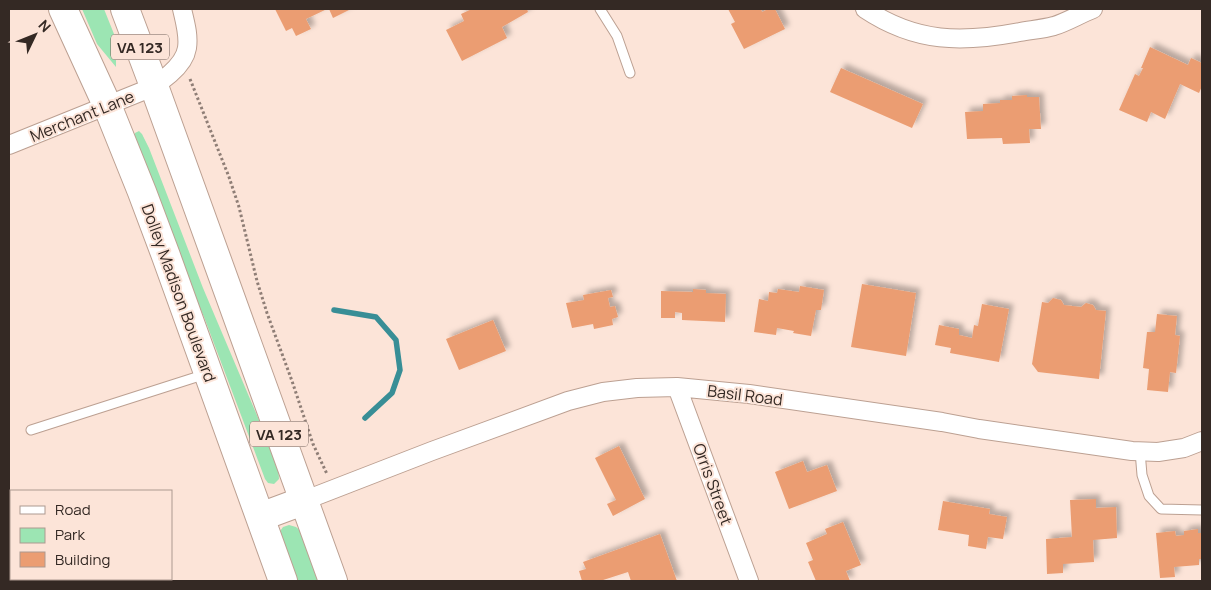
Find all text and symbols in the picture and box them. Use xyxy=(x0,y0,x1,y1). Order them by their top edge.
north arrow xyxy=(10,10,60,60)
text: N xyxy=(34,16,55,36)
road number: VA 123 xyxy=(111,34,169,60)
street label: Merchant Lane xyxy=(27,85,137,147)
street label: Dolley Madison Boulevard xyxy=(137,201,221,385)
street label: Basil Road xyxy=(706,379,784,411)
road number: VA 123 xyxy=(250,422,308,446)
street label: Orris Street xyxy=(688,440,738,528)
legend xyxy=(10,490,172,580)
text: Road xyxy=(55,499,91,520)
text: Park xyxy=(55,524,85,545)
text: Building xyxy=(55,549,110,570)

